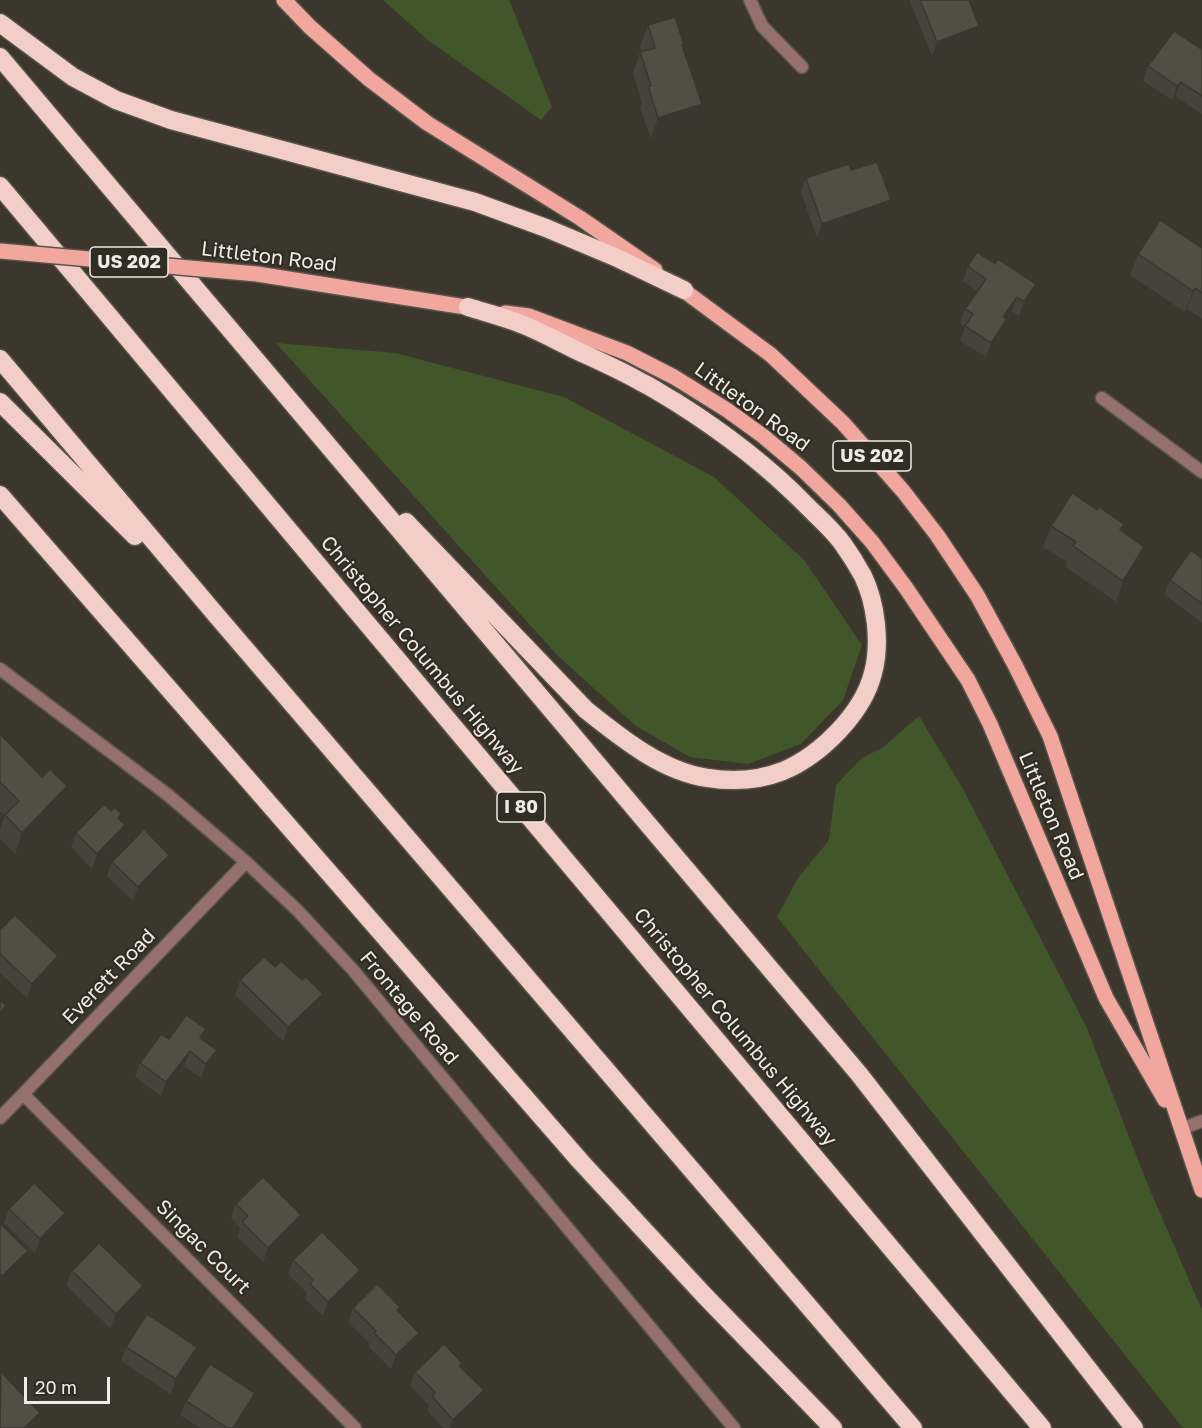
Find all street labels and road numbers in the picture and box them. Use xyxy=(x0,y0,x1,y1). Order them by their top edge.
street label: Littleton Road xyxy=(200,237,338,277)
road number: US 202 xyxy=(90,247,168,277)
street label: Littleton Road xyxy=(690,357,814,457)
road number: US 202 xyxy=(833,441,911,471)
street label: Christopher Columbus Highway xyxy=(315,531,529,779)
street label: Littleton Road xyxy=(1013,748,1089,884)
road number: I 80 xyxy=(497,792,545,822)
street label: Christopher Columbus Highway xyxy=(628,903,842,1151)
street label: Everett Road xyxy=(58,924,160,1030)
street label: Frontage Road xyxy=(355,946,463,1070)
street label: Singac Court xyxy=(151,1195,255,1299)

